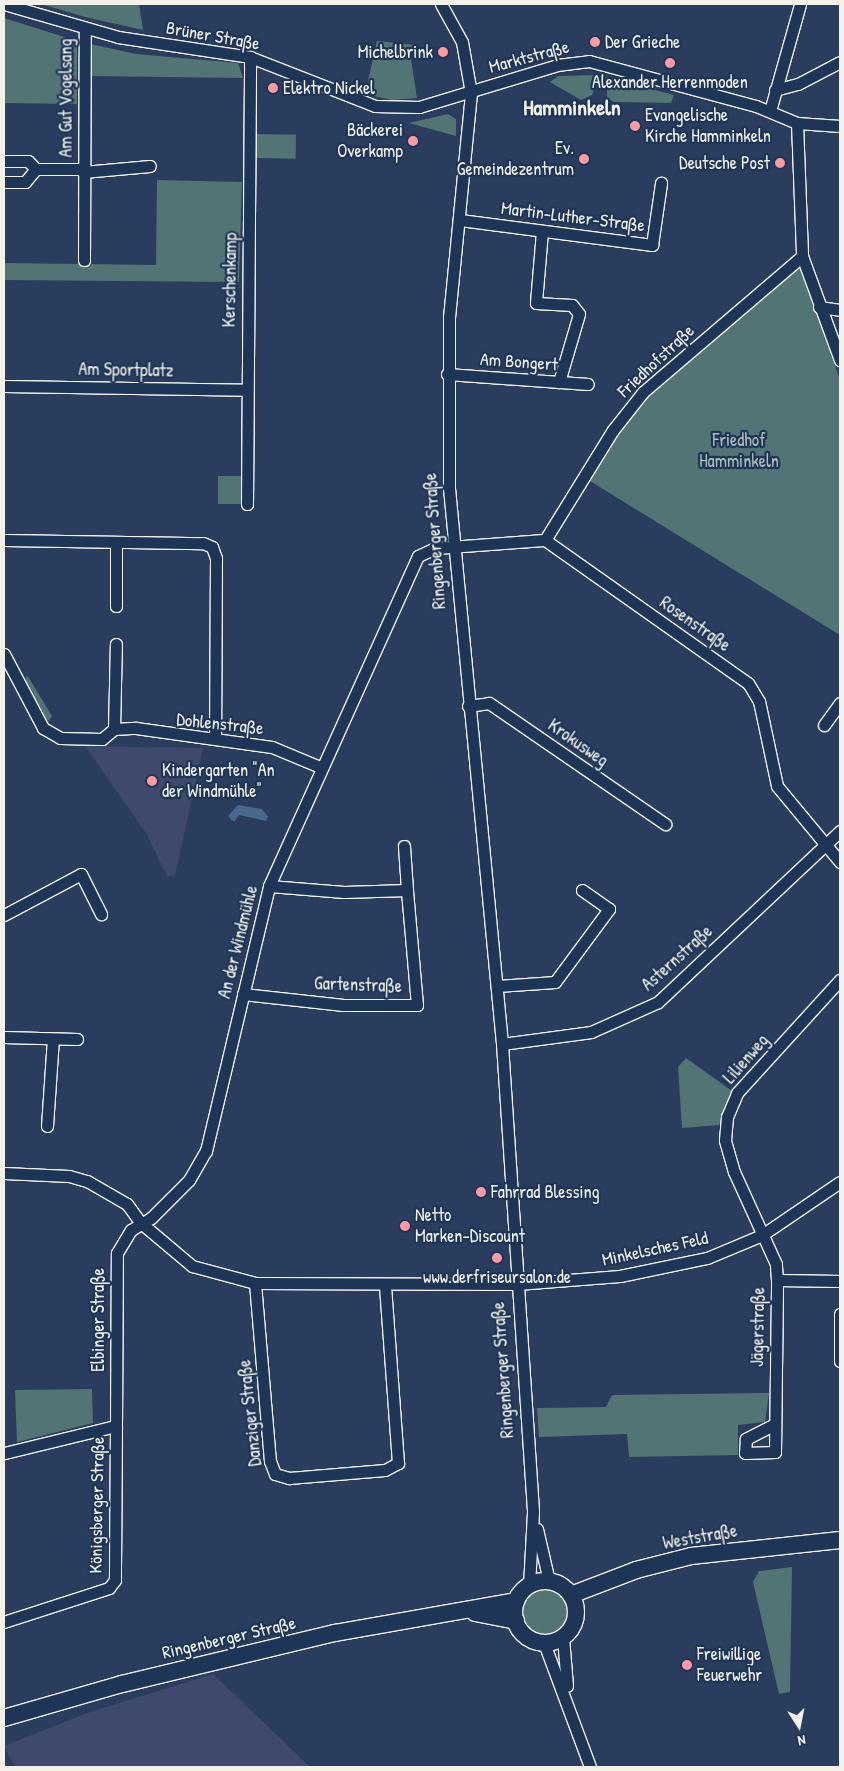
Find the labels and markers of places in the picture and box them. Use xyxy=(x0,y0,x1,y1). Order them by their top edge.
place label: Der Grieche xyxy=(605,31,680,53)
marker: Der Grieche xyxy=(589,36,601,48)
place label: Michelbrink xyxy=(358,41,433,63)
marker: Michelbrink xyxy=(437,46,449,58)
marker: Alexander Herrenmoden xyxy=(664,57,676,69)
place label: Alexander Herrenmoden xyxy=(592,71,748,93)
place label: Elektro Nickel xyxy=(283,77,375,99)
marker: Elektro Nickel xyxy=(267,82,279,94)
place label: Evangelische Kirche Hamminkeln xyxy=(645,105,771,148)
place label: Bäckerei Overkamp xyxy=(337,120,403,162)
marker: Evangelische Kirche Hamminkeln xyxy=(629,120,641,132)
marker: Bäckerei Overkamp xyxy=(407,135,419,147)
place label: Ev. Gemeindezentrum xyxy=(457,138,574,180)
place label: Deutsche Post xyxy=(679,152,770,174)
marker: Ev. Gemeindezentrum xyxy=(578,153,590,165)
marker: Deutsche Post xyxy=(774,157,786,169)
place label: Kindergarten "An der Windmühle" xyxy=(162,760,275,802)
marker: Kindergarten "An der Windmühle" xyxy=(146,775,158,787)
place label: Fahrrad Blessing xyxy=(491,1181,600,1203)
marker: Fahrrad Blessing xyxy=(475,1186,487,1198)
place label: Netto Marken-Discount xyxy=(415,1205,525,1248)
marker: Netto Marken-Discount xyxy=(399,1220,411,1232)
marker: www.derfriseursalon.de xyxy=(491,1252,503,1264)
place label: www.derfriseursalon.de xyxy=(423,1266,571,1288)
place label: Freiwillige Feuerwehr xyxy=(697,1644,762,1686)
marker: Freiwillige Feuerwehr xyxy=(681,1659,693,1671)

